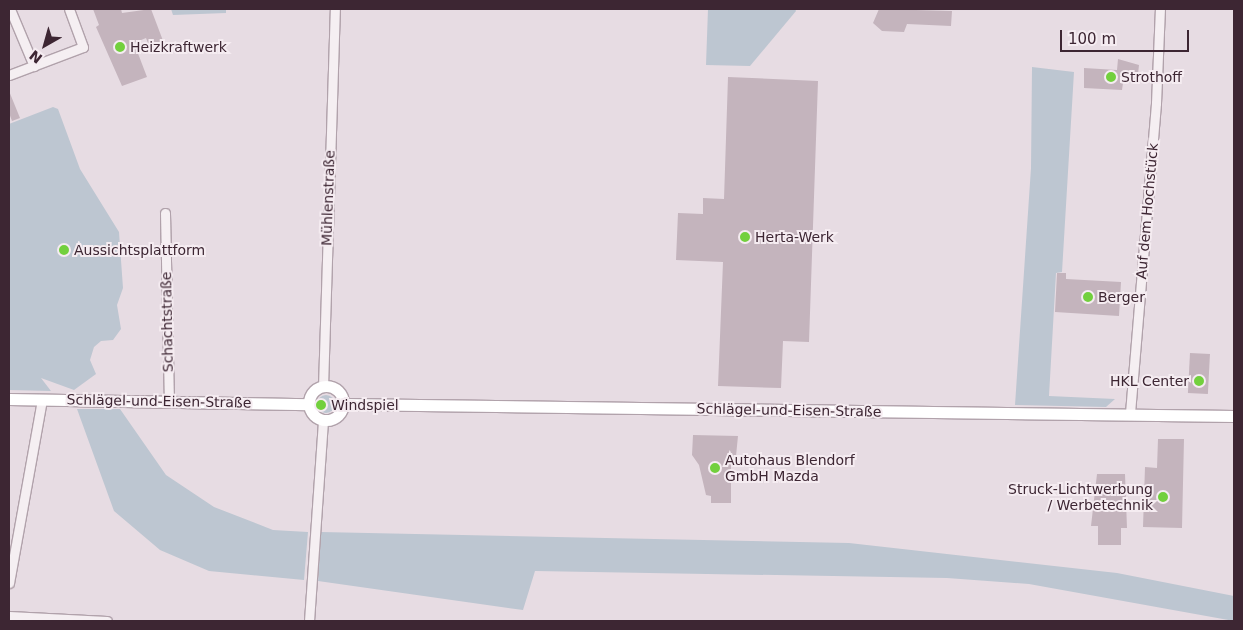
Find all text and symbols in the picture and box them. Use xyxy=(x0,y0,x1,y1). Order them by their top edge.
north arrow xyxy=(20,20,70,70)
scale bar xyxy=(1063,20,1192,52)
text: 100 m xyxy=(1068,30,1116,48)
place label: Heizkraftwerk xyxy=(130,39,227,55)
marker: Heizkraftwerk xyxy=(114,41,126,53)
text: N xyxy=(26,47,45,67)
place label: Strothoff xyxy=(1121,69,1182,85)
marker: Strothoff xyxy=(1105,71,1117,83)
street label: Auf dem Hochstück xyxy=(1133,142,1161,280)
street label: Mühlenstraße xyxy=(318,150,338,246)
place label: Herta-Werk xyxy=(755,229,834,245)
marker: Herta-Werk xyxy=(739,231,751,243)
place label: Aussichtsplattform xyxy=(74,242,205,258)
marker: Aussichtsplattform xyxy=(58,244,70,256)
street label: Schachtstraße xyxy=(158,272,176,372)
place label: Berger xyxy=(1098,289,1145,305)
marker: Berger xyxy=(1082,291,1094,303)
place label: HKL Center xyxy=(1110,373,1189,389)
marker: HKL Center xyxy=(1193,375,1205,387)
street label: Schlägel-und-Eisen-Straße xyxy=(66,391,252,411)
place label: Windspiel xyxy=(331,397,399,413)
marker: Windspiel xyxy=(315,399,327,411)
street label: Schlägel-und-Eisen-Straße xyxy=(696,400,882,420)
place label: Autohaus Blendorf GmbH Mazda xyxy=(725,452,855,484)
marker: Autohaus Blendorf GmbH Mazda xyxy=(709,462,721,474)
place label: Struck-Lichtwerbung / Werbetechnik xyxy=(1008,481,1153,514)
marker: Struck-Lichtwerbung / Werbetechnik xyxy=(1157,491,1169,503)

